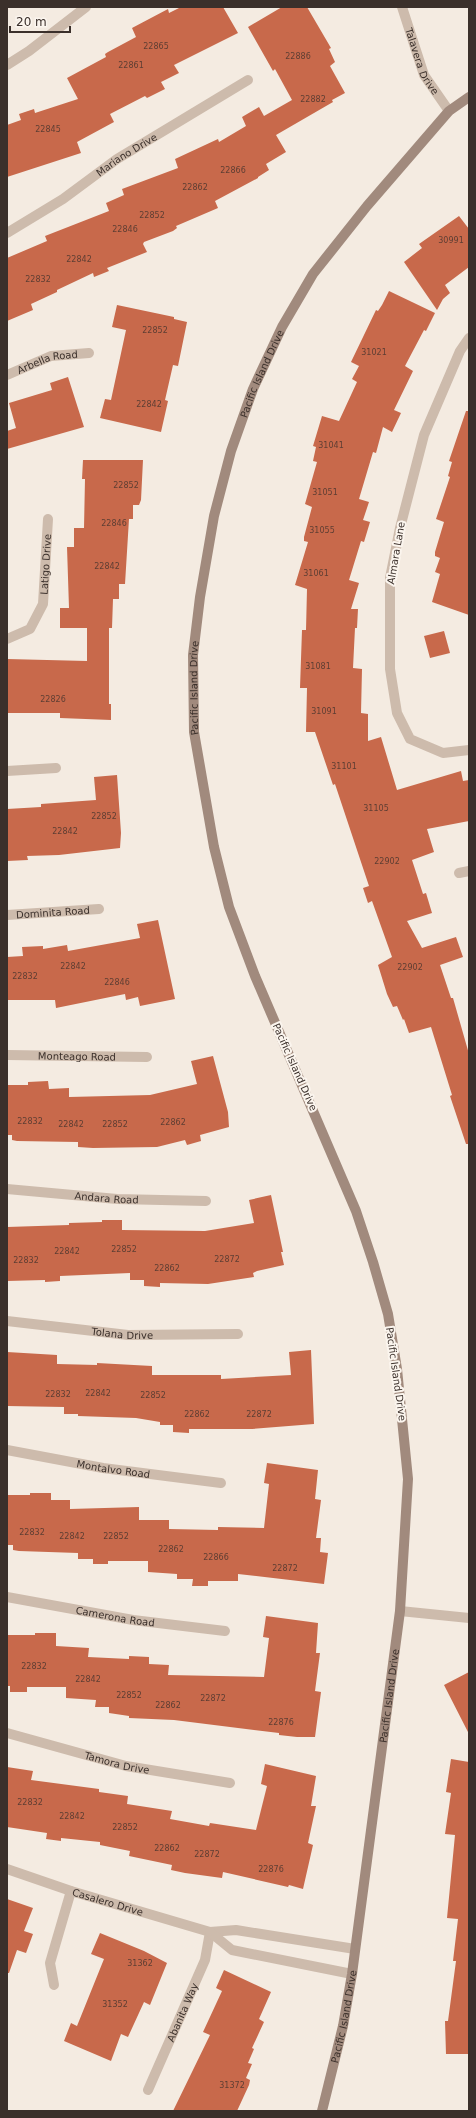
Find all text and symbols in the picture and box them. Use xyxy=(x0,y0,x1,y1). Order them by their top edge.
scale bar xyxy=(10,8,70,34)
text: 20 m xyxy=(16,15,47,29)
street label: Talavera Drive xyxy=(403,25,441,97)
house number: 22865 xyxy=(143,42,169,51)
house number: 22886 xyxy=(285,52,311,61)
house number: 22861 xyxy=(118,61,144,70)
house number: 22882 xyxy=(300,95,326,104)
house number: 22845 xyxy=(35,125,61,134)
street label: Mariano Drive xyxy=(94,131,159,178)
house number: 22866 xyxy=(220,166,246,175)
house number: 22862 xyxy=(182,183,208,192)
house number: 22852 xyxy=(139,211,165,220)
house number: 22846 xyxy=(112,225,138,234)
house number: 30991 xyxy=(438,236,464,245)
house number: 22842 xyxy=(66,255,92,264)
house number: 22832 xyxy=(25,275,51,284)
house number: 22852 xyxy=(142,326,168,335)
street label: Pacific Island Drive xyxy=(238,328,285,419)
street label: Arbella Road xyxy=(15,348,78,376)
house number: 31021 xyxy=(361,348,387,357)
house number: 22842 xyxy=(136,400,162,409)
house number: 31041 xyxy=(318,441,344,450)
house number: 22852 xyxy=(113,481,139,490)
house number: 31051 xyxy=(312,488,338,497)
house number: 22846 xyxy=(101,519,127,528)
street label: Almara Lane xyxy=(385,521,407,585)
house number: 31055 xyxy=(309,526,335,535)
street label: Latigo Drive xyxy=(38,534,53,595)
house number: 22842 xyxy=(94,562,120,571)
house number: 31061 xyxy=(303,569,329,578)
street label: Pacific Island Drive xyxy=(187,640,200,736)
house number: 31081 xyxy=(305,662,331,671)
house number: 22826 xyxy=(40,695,66,704)
house number: 31091 xyxy=(311,707,337,716)
house number: 31101 xyxy=(331,762,357,771)
house number: 31105 xyxy=(363,804,389,813)
house number: 22852 xyxy=(91,812,117,821)
house number: 22842 xyxy=(52,827,78,836)
house number: 22902 xyxy=(374,857,400,866)
street label: Dominita Road xyxy=(16,904,90,920)
house number: 22842 xyxy=(60,962,86,971)
house number: 22902 xyxy=(397,963,423,972)
house number: 22832 xyxy=(12,972,38,981)
house number: 22846 xyxy=(104,978,130,987)
street label: Pacific Island Drive xyxy=(271,1022,319,1112)
street label: Monteago Road xyxy=(38,1050,116,1062)
house number: 22832 xyxy=(17,1117,43,1126)
house number: 22862 xyxy=(160,1118,186,1127)
house number: 22842 xyxy=(58,1120,84,1129)
house number: 22852 xyxy=(102,1120,128,1129)
street label: Andara Road xyxy=(74,1190,139,1205)
house number: 22852 xyxy=(111,1245,137,1254)
house number: 22842 xyxy=(54,1247,80,1256)
house number: 22872 xyxy=(214,1255,240,1264)
house number: 22832 xyxy=(13,1256,39,1265)
house number: 22862 xyxy=(154,1264,180,1273)
street label: Tolana Drive xyxy=(90,1325,153,1341)
street label: Pacific Island Drive xyxy=(384,1326,408,1422)
house number: 22842 xyxy=(85,1389,111,1398)
house number: 22832 xyxy=(45,1390,71,1399)
house number: 22852 xyxy=(140,1391,166,1400)
house number: 22862 xyxy=(184,1410,210,1419)
house number: 22872 xyxy=(246,1410,272,1419)
street label: Montalvo Road xyxy=(76,1458,151,1479)
house number: 22832 xyxy=(19,1528,45,1537)
house number: 22842 xyxy=(59,1532,85,1541)
house number: 22852 xyxy=(103,1532,129,1541)
house number: 22862 xyxy=(158,1545,184,1554)
house number: 22866 xyxy=(203,1553,229,1562)
house number: 22872 xyxy=(272,1564,298,1573)
street label: Camerona Road xyxy=(75,1604,155,1628)
street label: Pacific Island Drive xyxy=(377,1648,400,1743)
house number: 22832 xyxy=(21,1662,47,1671)
house number: 22842 xyxy=(75,1675,101,1684)
house number: 22852 xyxy=(116,1691,142,1700)
house number: 22872 xyxy=(200,1694,226,1703)
house number: 22862 xyxy=(155,1701,181,1710)
house number: 22876 xyxy=(268,1718,294,1727)
street label: Tamora Drive xyxy=(82,1749,150,1775)
house number: 22832 xyxy=(17,1798,43,1807)
house number: 22842 xyxy=(59,1812,85,1821)
house number: 22852 xyxy=(112,1823,138,1832)
house number: 22862 xyxy=(154,1844,180,1853)
house number: 22872 xyxy=(194,1850,220,1859)
house number: 22876 xyxy=(258,1865,284,1874)
street label: Casalero Drive xyxy=(71,1886,144,1917)
house number: 31362 xyxy=(127,1959,153,1968)
street label: Pacific Island Drive xyxy=(329,1969,358,2064)
street label: Abanita Way xyxy=(164,1981,200,2043)
house number: 31352 xyxy=(102,2000,128,2009)
house number: 31372 xyxy=(219,2081,245,2090)

